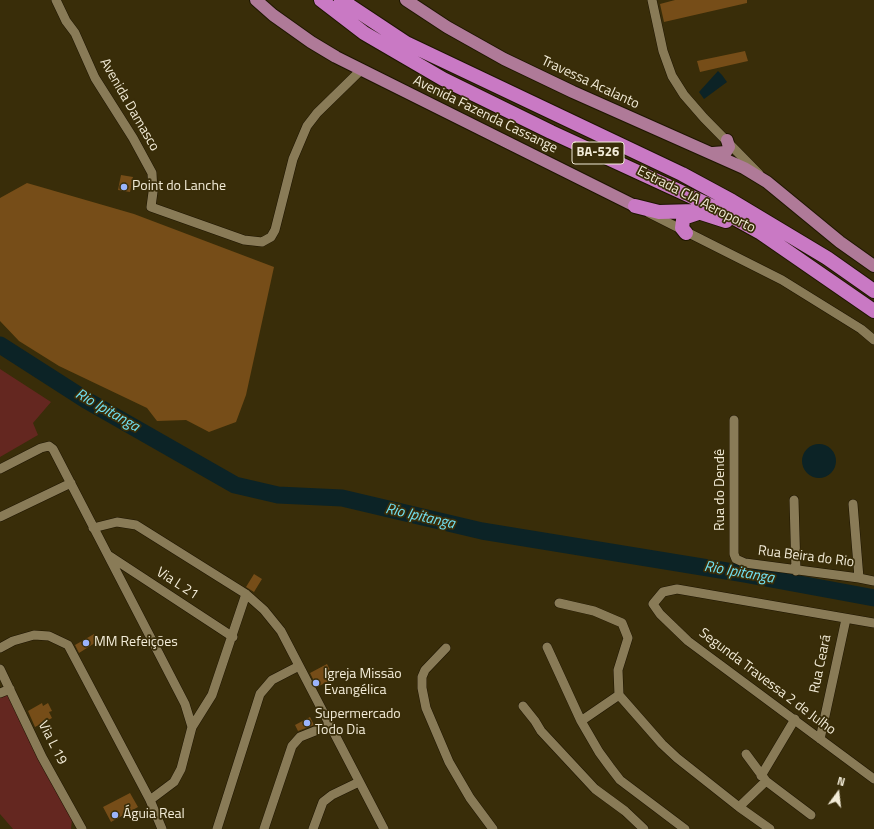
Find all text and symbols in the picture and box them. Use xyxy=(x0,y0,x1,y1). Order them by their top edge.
street label: Travessa Acalanto xyxy=(538,53,642,113)
street label: Avenida Damasco xyxy=(96,56,162,154)
street label: Avenida Fazenda Cassange xyxy=(410,73,560,157)
road number: BA-526 xyxy=(572,142,624,164)
street label: Estrada CIA Aeroporto xyxy=(634,163,758,237)
place label: Point do Lanche xyxy=(132,179,226,195)
marker: Point do Lanche xyxy=(119,182,129,192)
water label: Rio Ipitanga xyxy=(72,386,142,436)
street label: Rua do Dendê xyxy=(713,449,729,531)
water label: Rio Ipitanga xyxy=(384,500,456,534)
street label: Rua Beira do Rio xyxy=(757,543,855,571)
water label: Rio Ipitanga xyxy=(703,558,775,588)
street label: Via L 21 xyxy=(153,564,201,604)
street label: Segunda Travessa 2 de Julho xyxy=(695,625,839,739)
street label: Rua Ceará xyxy=(807,633,835,695)
place label: MM Refeições xyxy=(94,635,178,651)
marker: MM Refeições xyxy=(81,638,91,648)
place label: Igreja Missão Evangélica xyxy=(324,667,402,700)
marker: Igreja Missão Evangélica xyxy=(311,678,321,688)
place label: Supermercado Todo Dia xyxy=(315,707,401,740)
street label: Via L 19 xyxy=(34,718,70,768)
marker: Supermercado Todo Dia xyxy=(302,718,312,728)
north arrow xyxy=(818,773,858,813)
text: N xyxy=(835,773,847,790)
place label: Águia Real xyxy=(123,807,185,823)
marker: Águia Real xyxy=(110,810,120,820)

